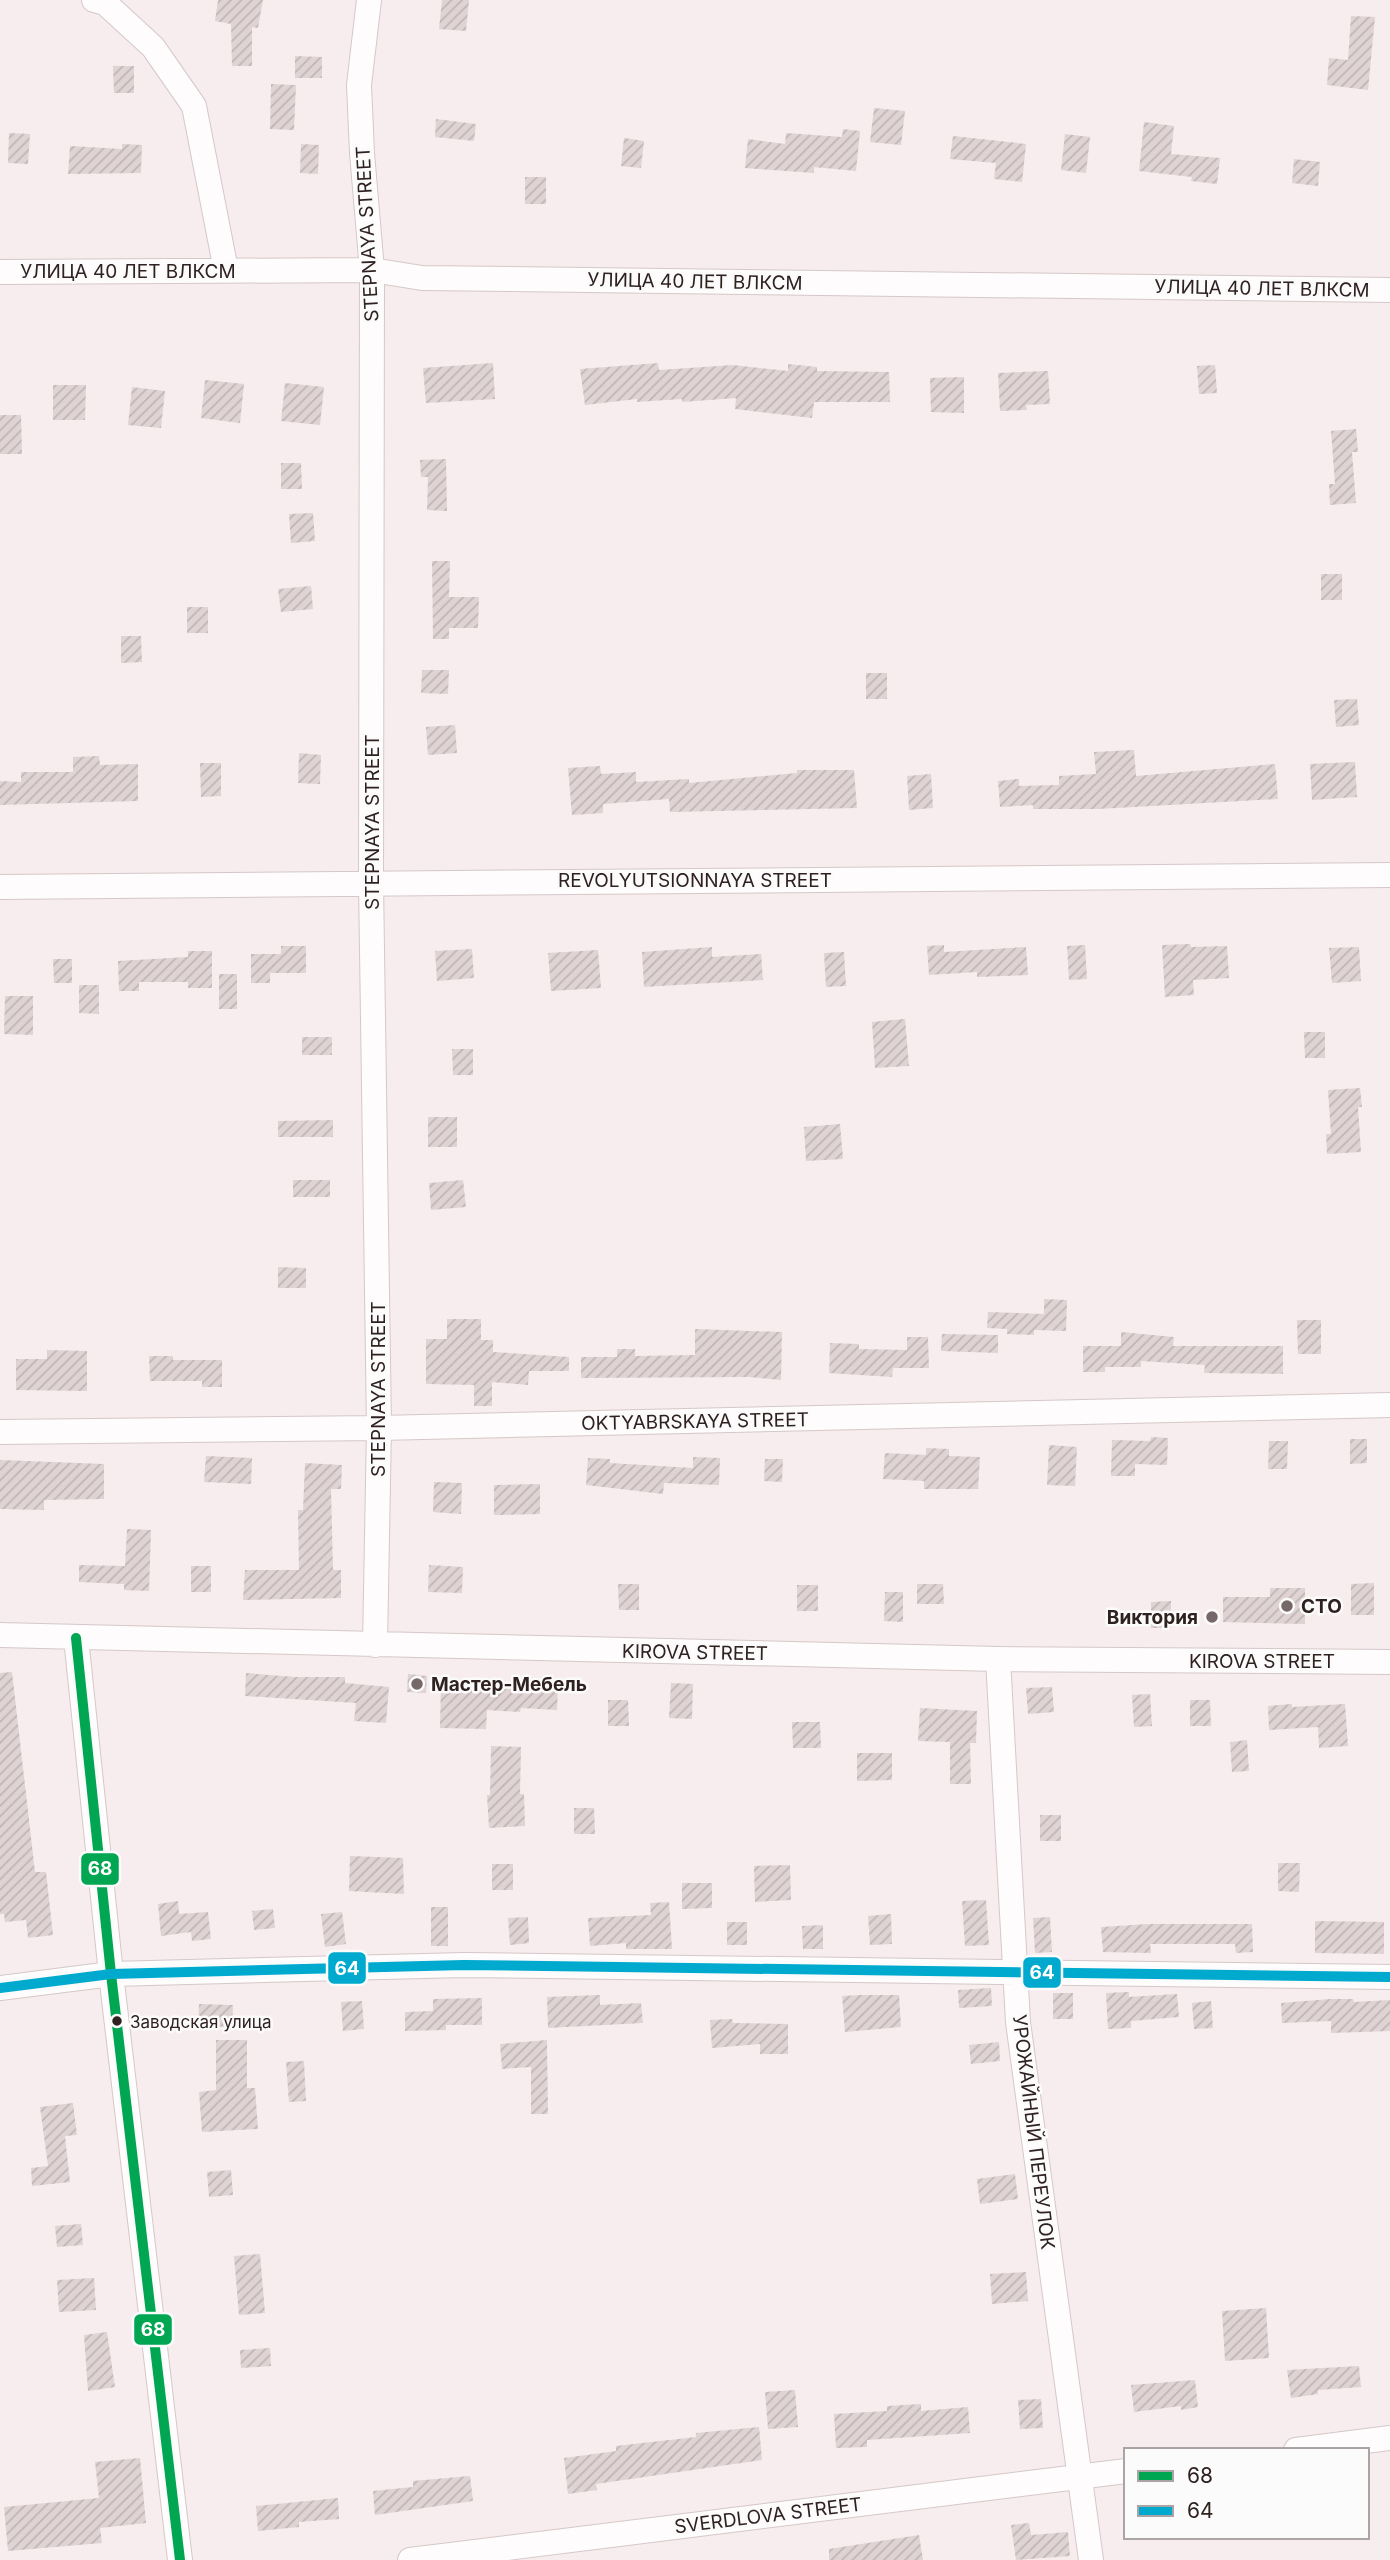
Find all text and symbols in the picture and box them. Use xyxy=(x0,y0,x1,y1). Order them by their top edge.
street label: STEPNAYA STREET xyxy=(351,146,384,322)
street label: УЛИЦА 40 ЛЕТ ВЛКСМ xyxy=(20,260,236,283)
street label: УЛИЦА 40 ЛЕТ ВЛКСМ xyxy=(587,268,803,295)
street label: УЛИЦА 40 ЛЕТ ВЛКСМ xyxy=(1154,275,1370,302)
street label: STEPNAYA STREET xyxy=(361,734,384,910)
street label: REVOLYUTSIONNAYA STREET xyxy=(558,869,832,892)
street label: STEPNAYA STREET xyxy=(367,1301,390,1477)
street label: OKTYABRSKAYA STREET xyxy=(581,1408,809,1435)
place label: СТО xyxy=(1301,1595,1342,1618)
marker: СТО xyxy=(1279,1598,1295,1614)
place label: Виктория xyxy=(1107,1606,1198,1629)
marker: Виктория xyxy=(1204,1609,1220,1625)
street label: KIROVA STREET xyxy=(622,1640,768,1665)
street label: KIROVA STREET xyxy=(1189,1650,1335,1673)
place label: Мастер-Мебель xyxy=(431,1673,587,1696)
marker: Мастер-Мебель xyxy=(409,1676,425,1692)
line badge: 68 xyxy=(80,1852,120,1886)
text: 68 xyxy=(88,1857,112,1880)
line badge: 64 xyxy=(327,1951,367,1985)
line badge: 64 xyxy=(1022,1956,1062,1989)
text: 64 xyxy=(334,1957,360,1980)
text: 64 xyxy=(1029,1961,1055,1984)
place label: Заводская улица xyxy=(130,2012,272,2032)
street label: УРОЖАЙНЫЙ ПЕРЕУЛОК xyxy=(1008,2013,1060,2251)
marker: Заводская улица xyxy=(110,2014,124,2028)
line badge: 68 xyxy=(133,2313,173,2346)
text: 68 xyxy=(141,2318,165,2341)
legend xyxy=(1124,2448,1369,2539)
text: 68 xyxy=(1187,2463,1213,2488)
street label: SVERDLOVA STREET xyxy=(673,2493,863,2538)
text: 64 xyxy=(1187,2498,1214,2523)

